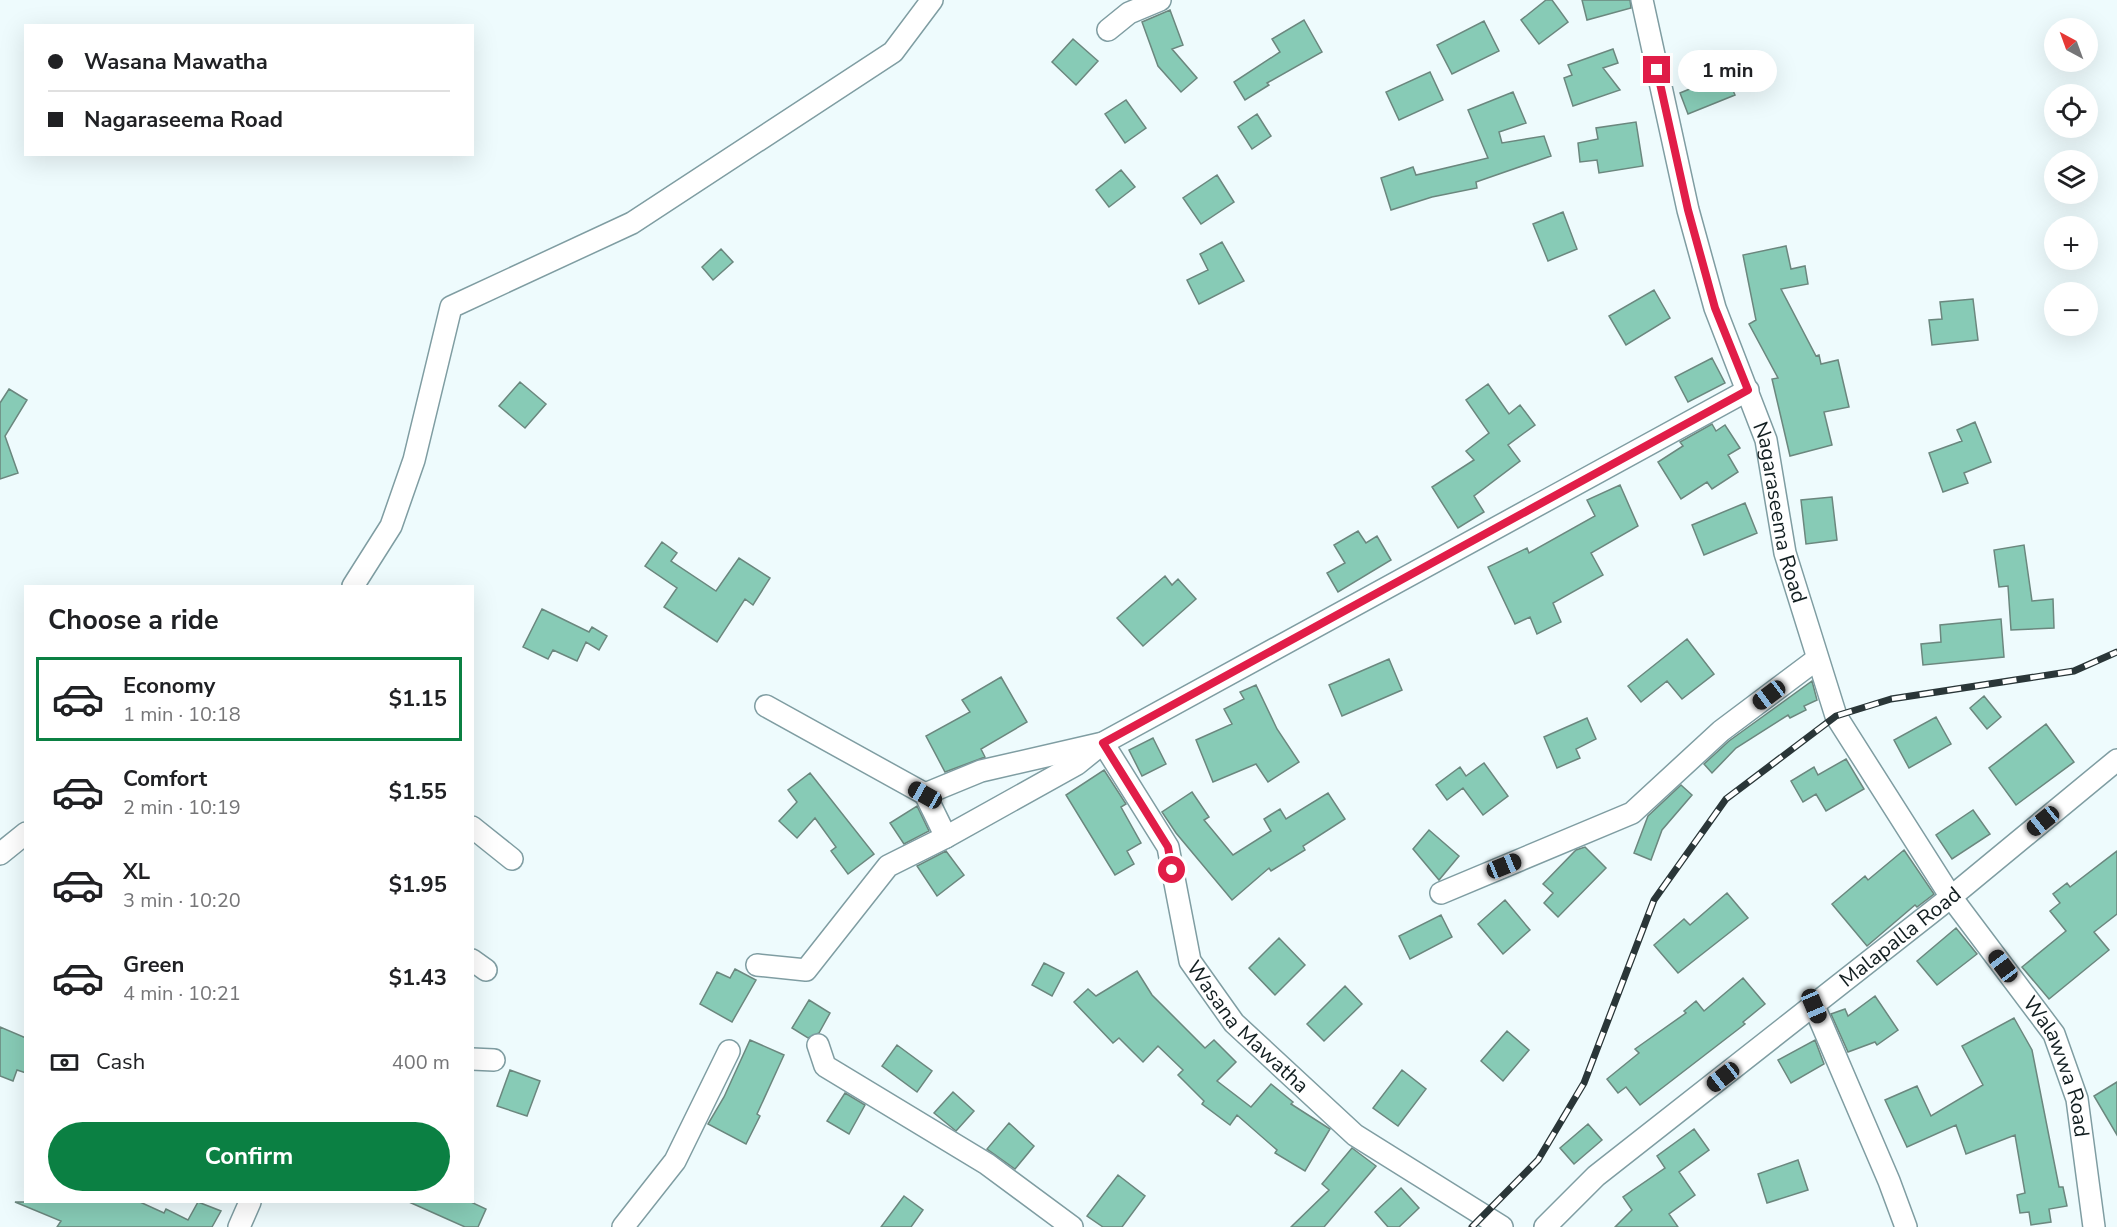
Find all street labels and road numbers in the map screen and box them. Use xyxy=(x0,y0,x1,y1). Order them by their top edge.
street label: Nagaraseema Road xyxy=(1746,418,1814,606)
street label: Malapalla Road xyxy=(1833,880,1967,994)
street label: Wasana Mawatha xyxy=(1180,955,1315,1099)
street label: Walawwa Road xyxy=(2016,990,2096,1139)

